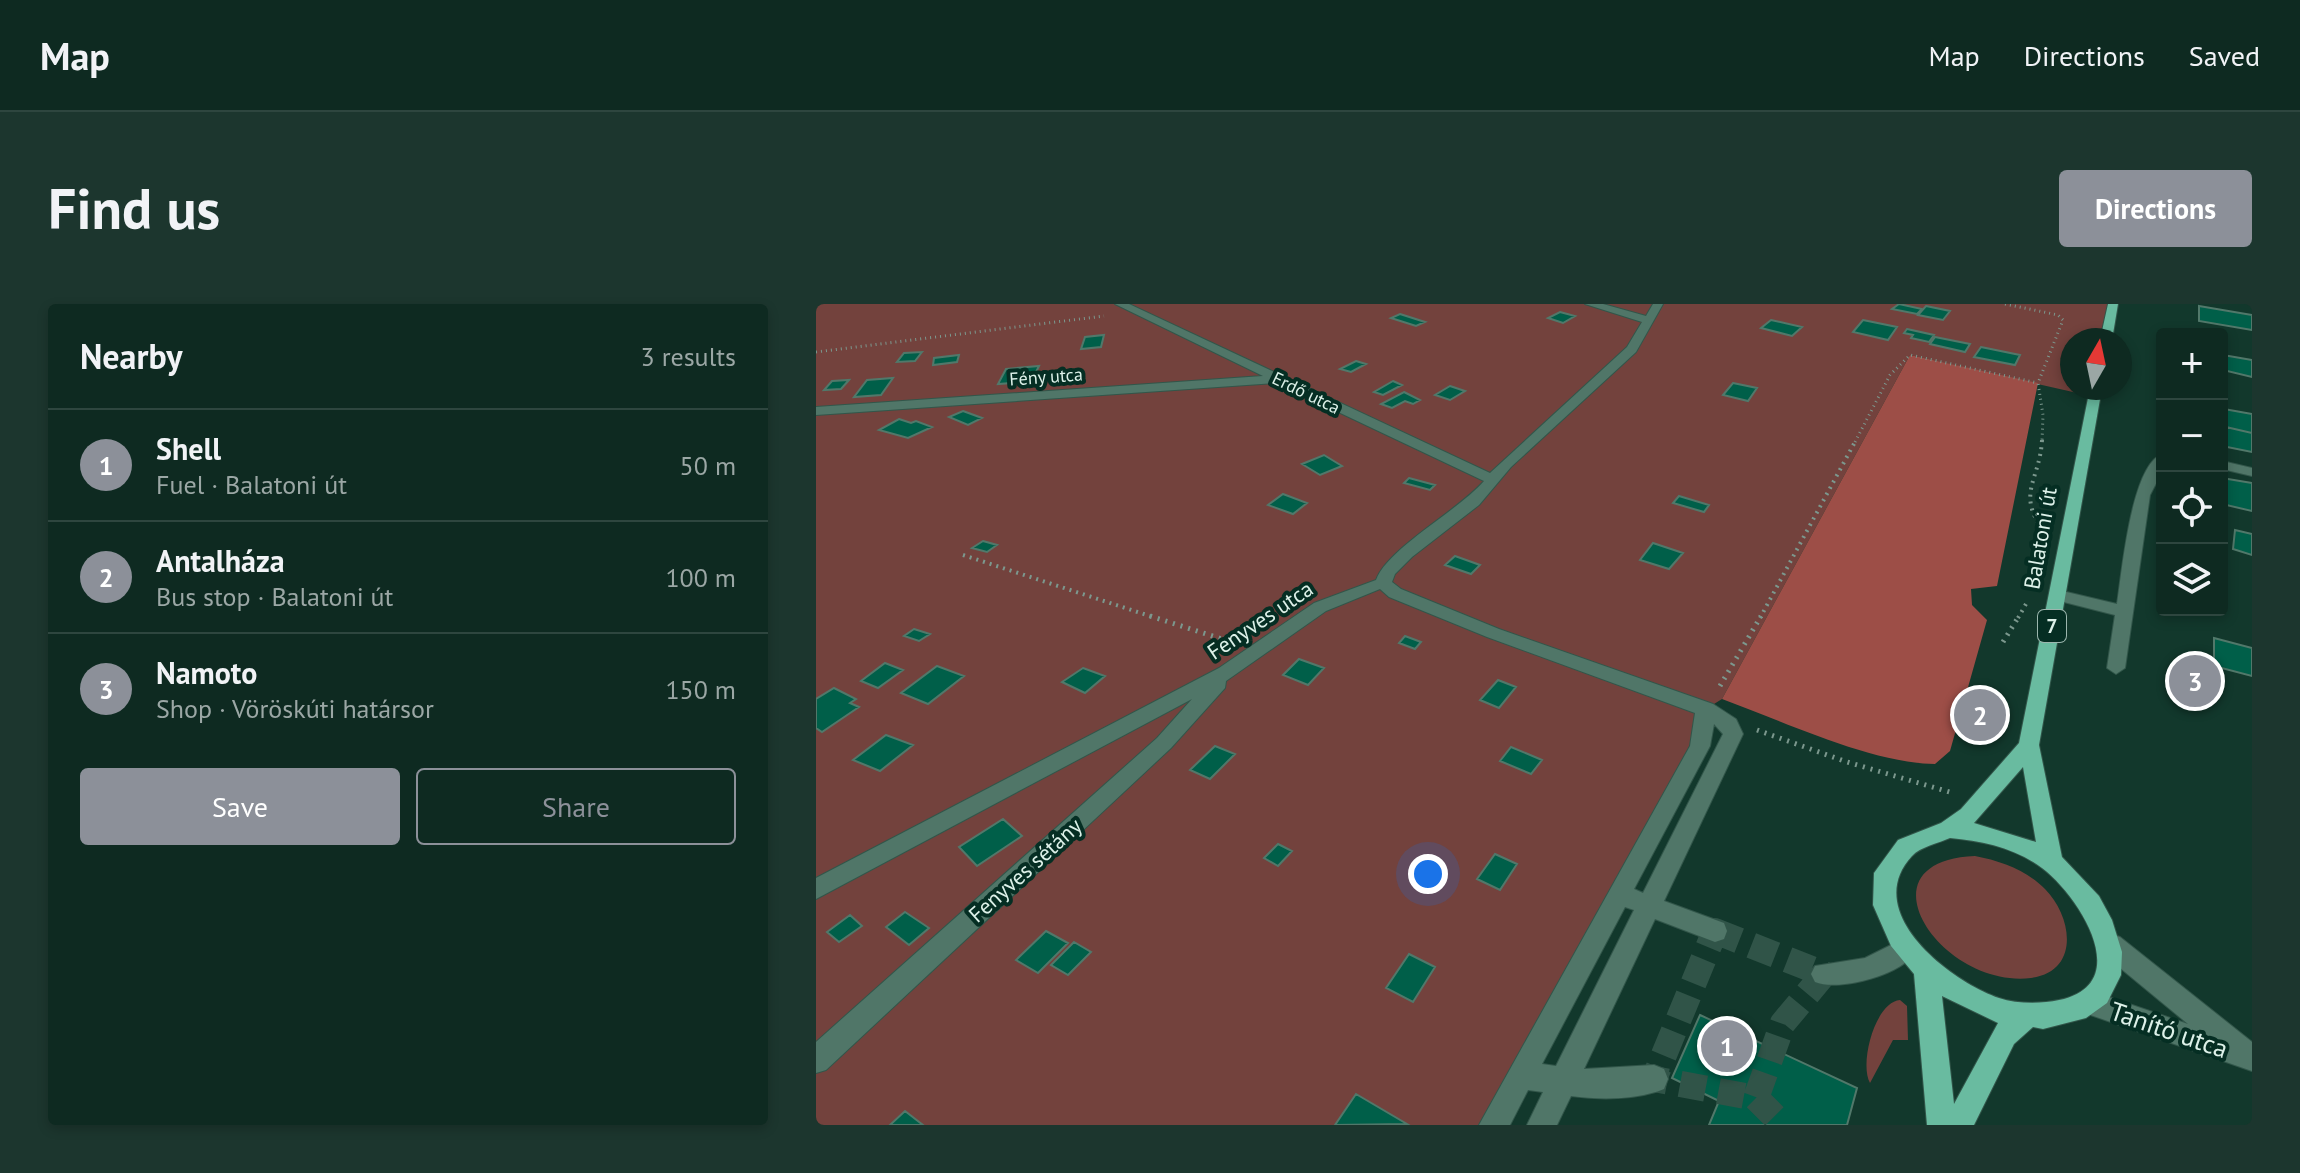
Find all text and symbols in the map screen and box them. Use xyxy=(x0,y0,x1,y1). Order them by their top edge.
text: Map xyxy=(40,31,110,80)
text: Map xyxy=(1929,37,1980,74)
text: Directions xyxy=(2024,37,2145,74)
text: Saved xyxy=(2189,37,2260,74)
button: Directions xyxy=(2059,170,2252,247)
text: Find us xyxy=(48,172,220,244)
north arrow xyxy=(2060,328,2132,400)
map controls xyxy=(2156,328,2228,616)
button: + xyxy=(2156,328,2228,400)
text: Nearby xyxy=(80,334,182,378)
text: 3 results xyxy=(641,340,736,373)
street label: Fény utca xyxy=(1009,362,1083,391)
street label: Erdő utca xyxy=(1269,366,1344,419)
button: − xyxy=(2156,400,2228,472)
text: Shell xyxy=(156,429,221,468)
text: 1 xyxy=(99,449,113,482)
text: 50 m xyxy=(680,449,736,482)
text: Fuel · Balatoni út xyxy=(156,468,347,501)
button: locate xyxy=(2156,472,2228,544)
street label: Balatoni út xyxy=(2017,484,2063,591)
text: Antalháza xyxy=(156,541,285,580)
button: layers xyxy=(2156,544,2228,616)
text: 2 xyxy=(99,561,113,594)
text: 100 m xyxy=(665,561,736,594)
street label: Fenyves utca xyxy=(1202,574,1318,666)
text: Bus stop · Balatoni út xyxy=(156,580,393,613)
road number: 7 xyxy=(2038,610,2066,642)
pin: 3 xyxy=(2169,651,2221,711)
text: Namoto xyxy=(156,653,257,692)
text: 3 xyxy=(99,673,113,706)
text: 150 m xyxy=(665,673,736,706)
pin: 2 xyxy=(1954,685,2006,745)
text: Shop · Vöröskúti határsor xyxy=(156,692,434,725)
button: Save xyxy=(80,768,400,845)
button: Share xyxy=(416,768,736,845)
street label: Fenyves sétány xyxy=(963,811,1088,928)
your location xyxy=(1408,854,1448,894)
street label: Tanító utca xyxy=(2106,994,2232,1065)
pin: 1 xyxy=(1701,1016,1753,1076)

